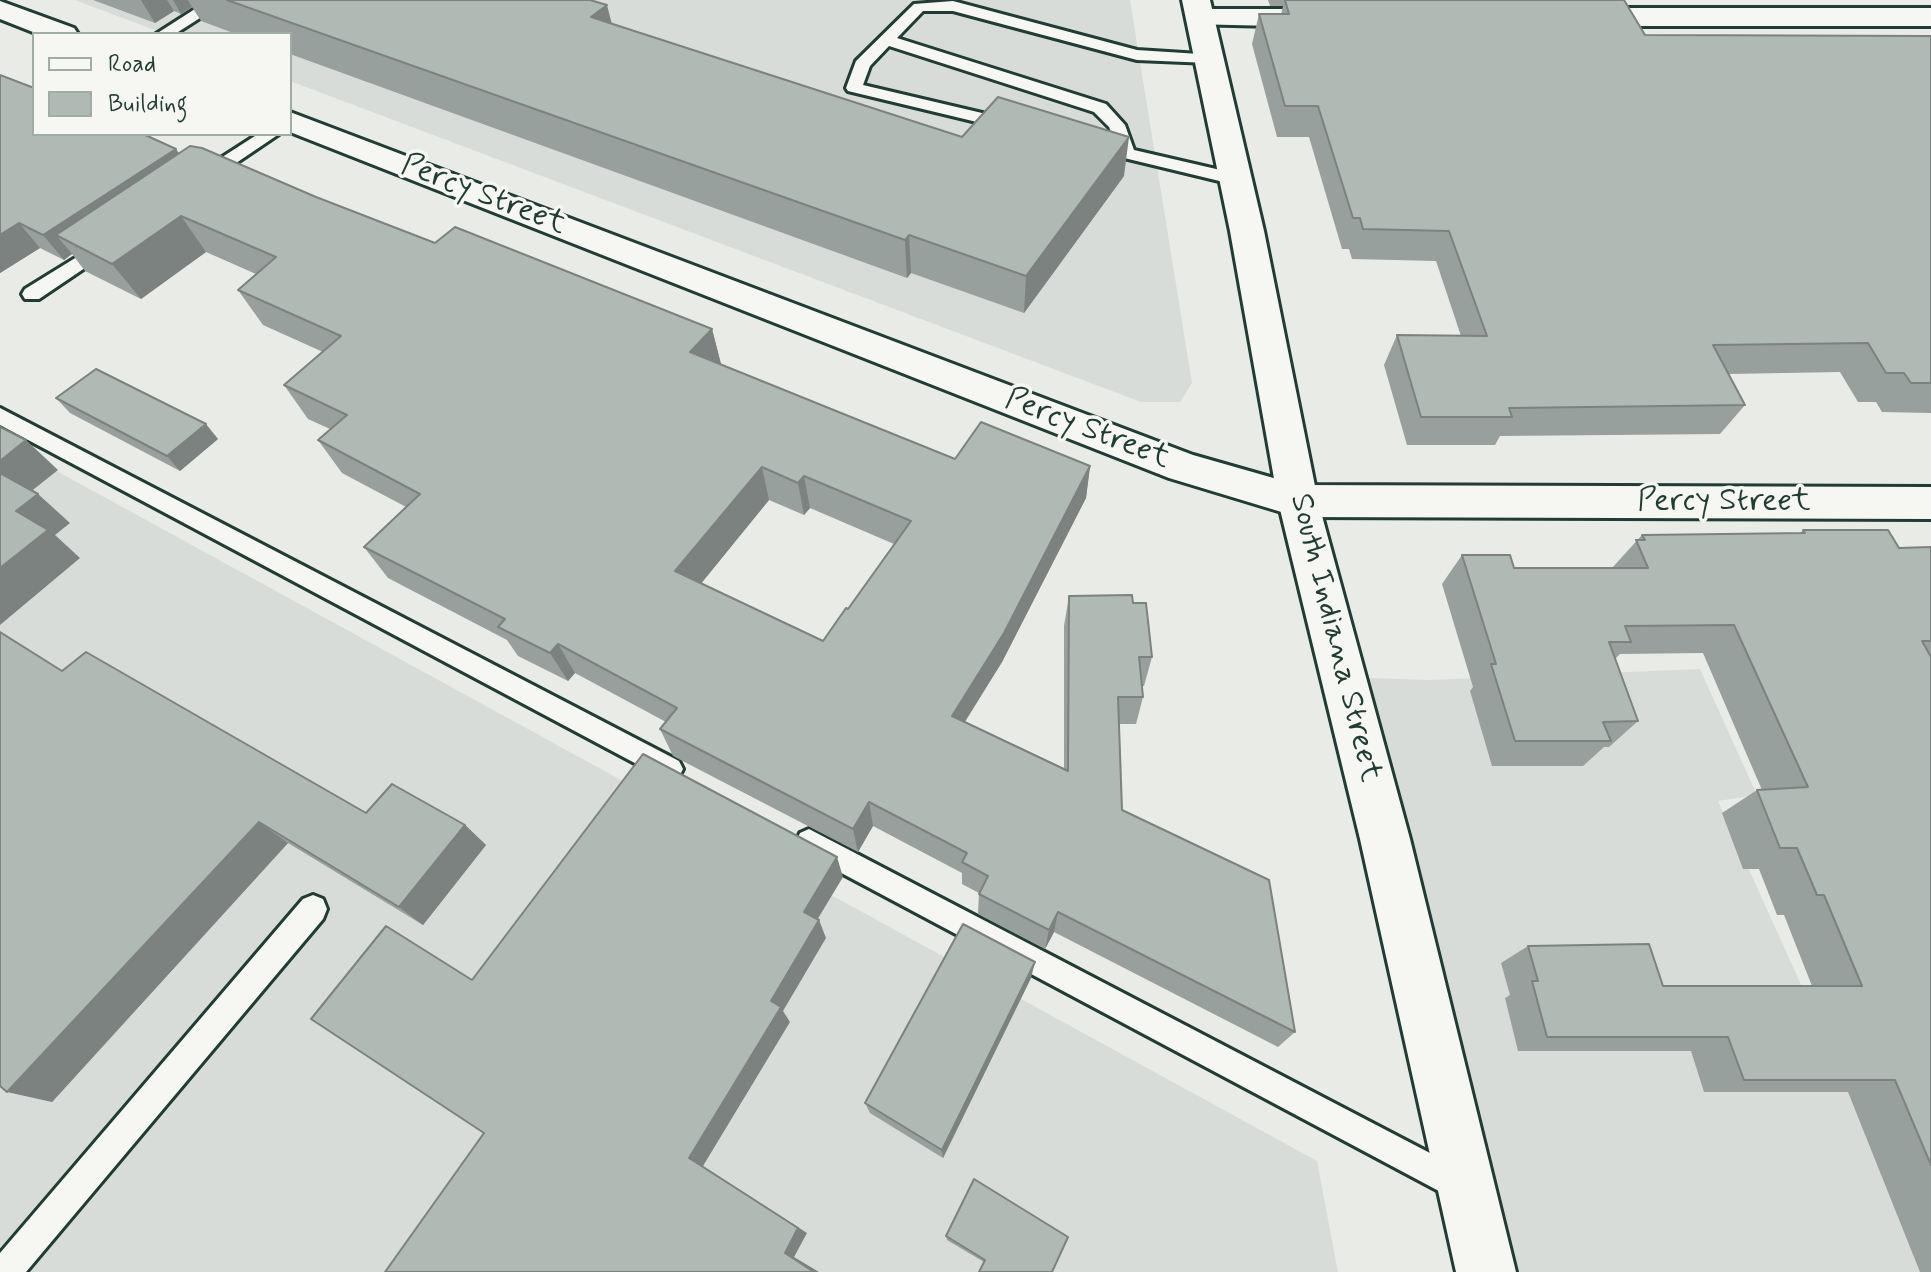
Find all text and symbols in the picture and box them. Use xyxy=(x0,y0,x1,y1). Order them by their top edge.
legend xyxy=(32,32,292,136)
text: Road xyxy=(108,49,156,80)
text: Building xyxy=(108,89,188,120)
street label: Percy Street xyxy=(395,147,571,245)
street label: Percy Street xyxy=(999,381,1175,479)
street label: Percy Street xyxy=(1637,483,1811,521)
street label: South Indiana Street xyxy=(1280,490,1388,786)

